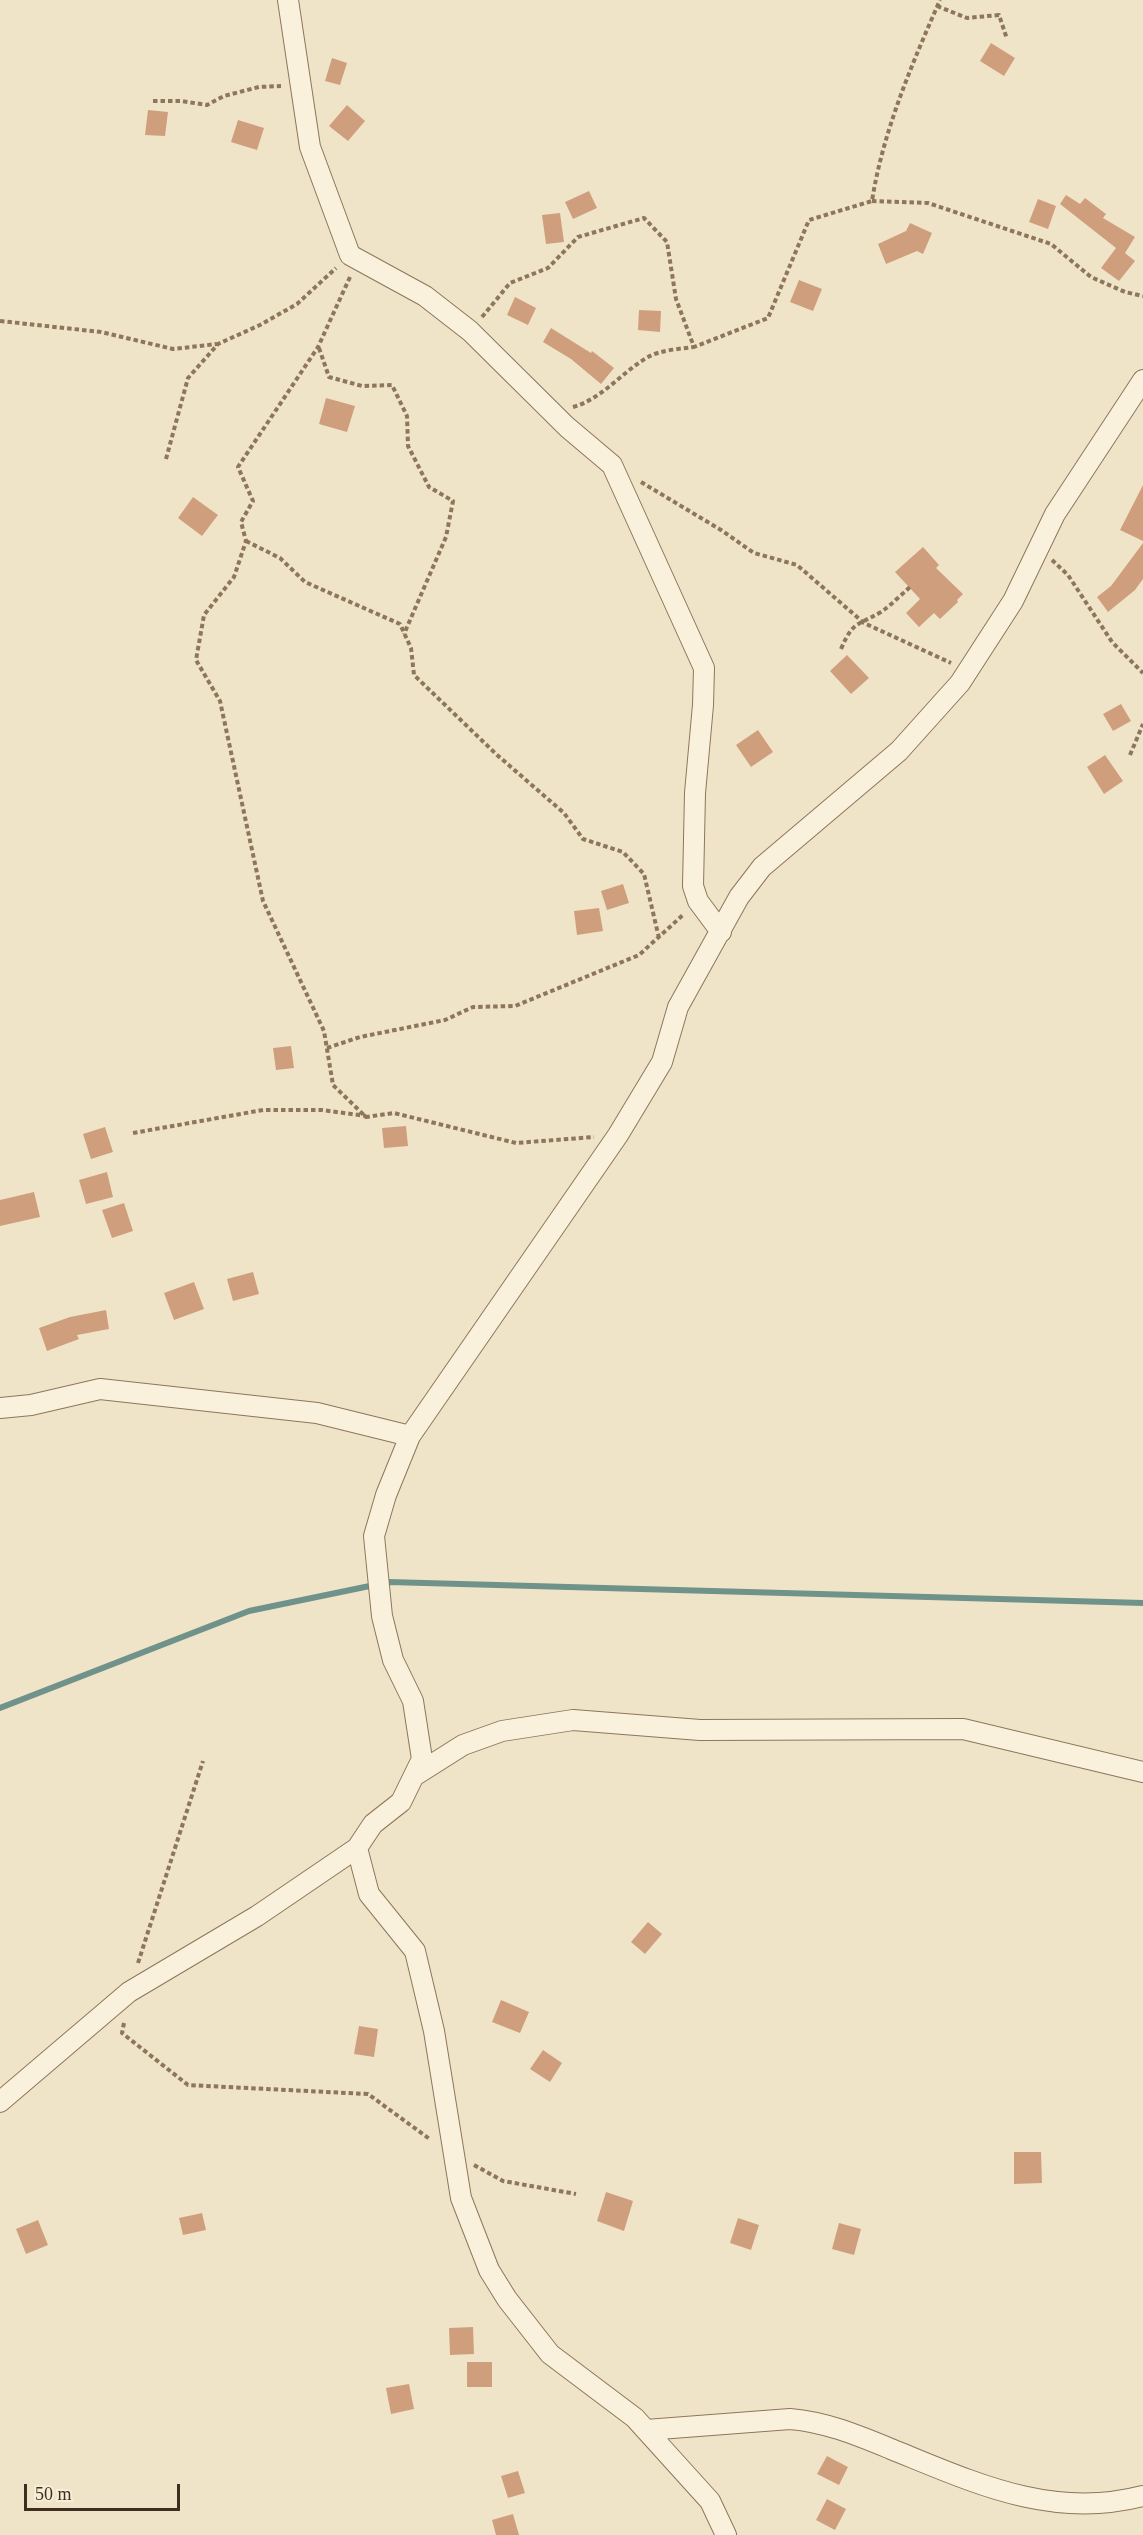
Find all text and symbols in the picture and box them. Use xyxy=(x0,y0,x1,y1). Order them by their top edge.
scale bar xyxy=(27,2472,183,2510)
text: 50 m xyxy=(35,2484,72,2504)

